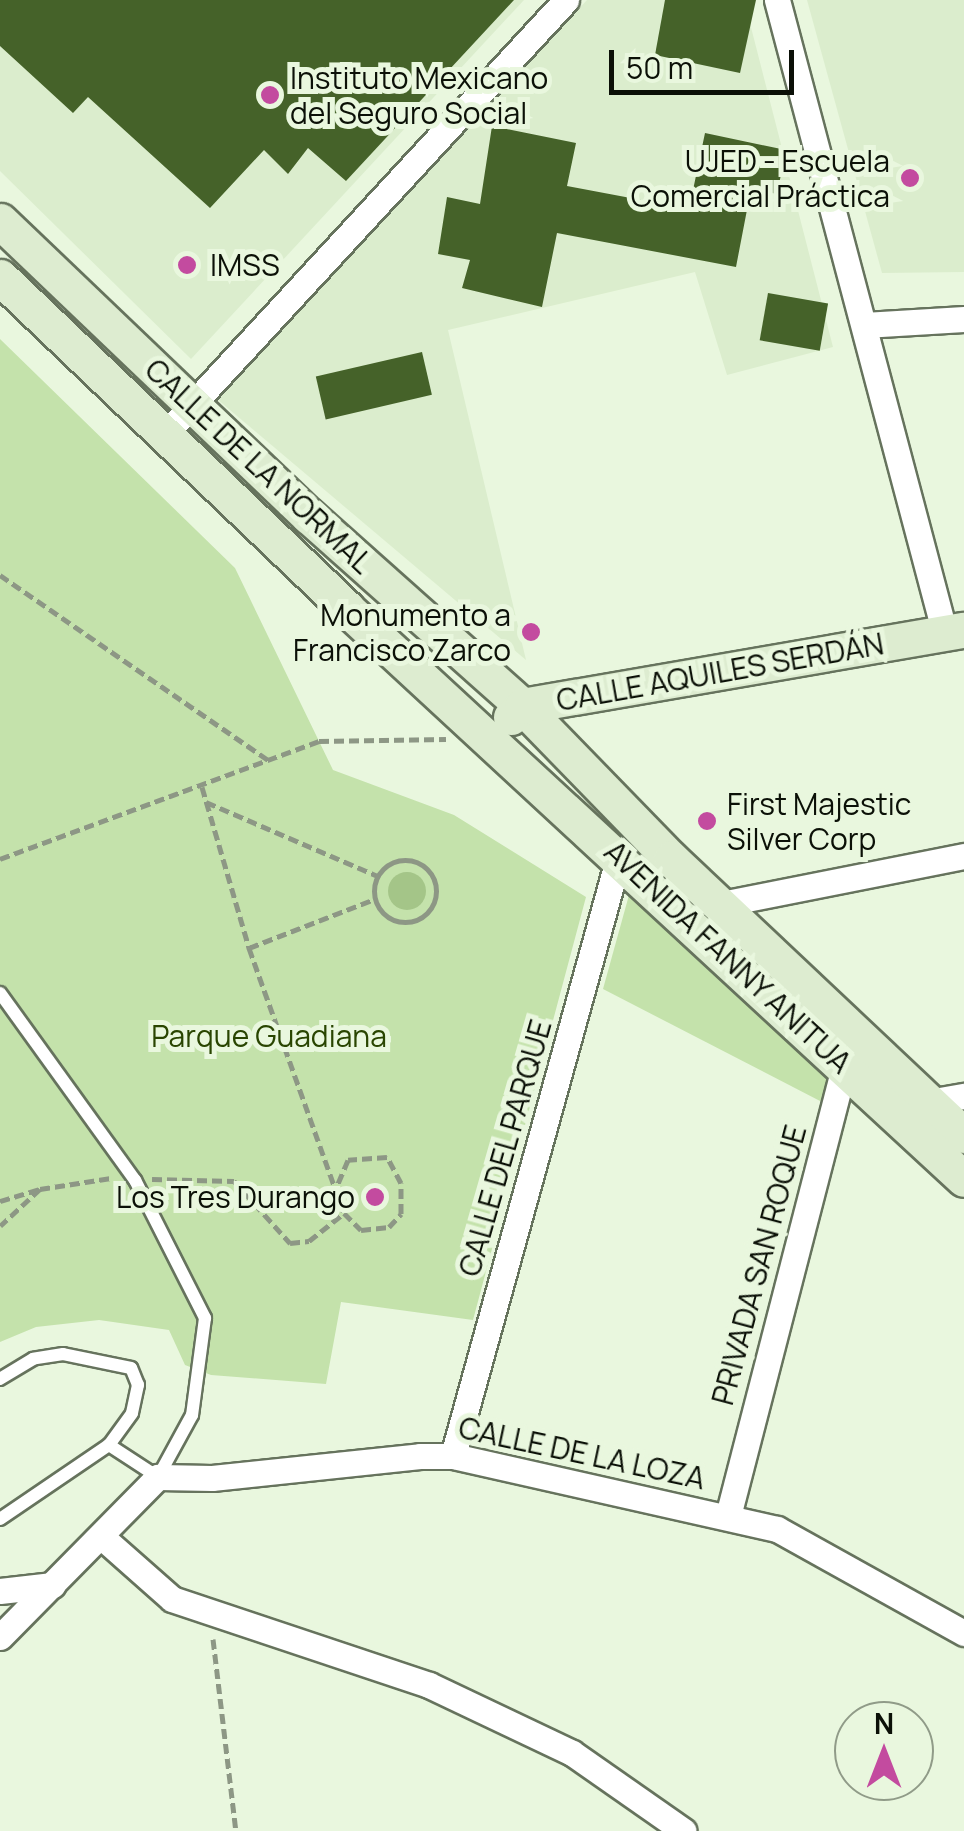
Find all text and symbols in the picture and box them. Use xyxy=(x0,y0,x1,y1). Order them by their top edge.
scale bar xyxy=(614,30,799,92)
text: 50 m xyxy=(626,47,693,88)
place label: Instituto Mexicano del Seguro Social xyxy=(290,60,548,130)
marker: Instituto Mexicano del Seguro Social xyxy=(259,84,281,106)
place label: UJED - Escuela Comercial Práctica xyxy=(631,143,890,214)
marker: UJED - Escuela Comercial Práctica xyxy=(899,167,921,189)
place label: IMSS xyxy=(210,247,280,283)
marker: IMSS xyxy=(174,252,200,278)
street label: CALLE DE LA NORMAL xyxy=(138,351,380,581)
place label: Monumento a Francisco Zarco xyxy=(293,597,511,668)
marker: Monumento a Francisco Zarco xyxy=(520,621,542,643)
street label: CALLE AQUILES SERDÁN xyxy=(554,625,886,719)
place label: First Majestic Silver Corp xyxy=(727,786,911,856)
marker: First Majestic Silver Corp xyxy=(696,810,718,832)
street label: AVENIDA FANNY ANITUA xyxy=(597,833,859,1081)
street label: CALLE DEL PARQUE xyxy=(451,1015,559,1281)
park label: Parque Guadiana xyxy=(151,1018,387,1054)
street label: PRIVADA SAN ROQUE xyxy=(704,1121,814,1409)
place label: Los Tres Durango xyxy=(116,1179,355,1215)
marker: Los Tres Durango xyxy=(364,1186,386,1208)
street label: CALLE DE LA LOZA xyxy=(455,1409,709,1497)
north arrow xyxy=(834,1701,934,1801)
text: N xyxy=(874,1704,894,1742)

